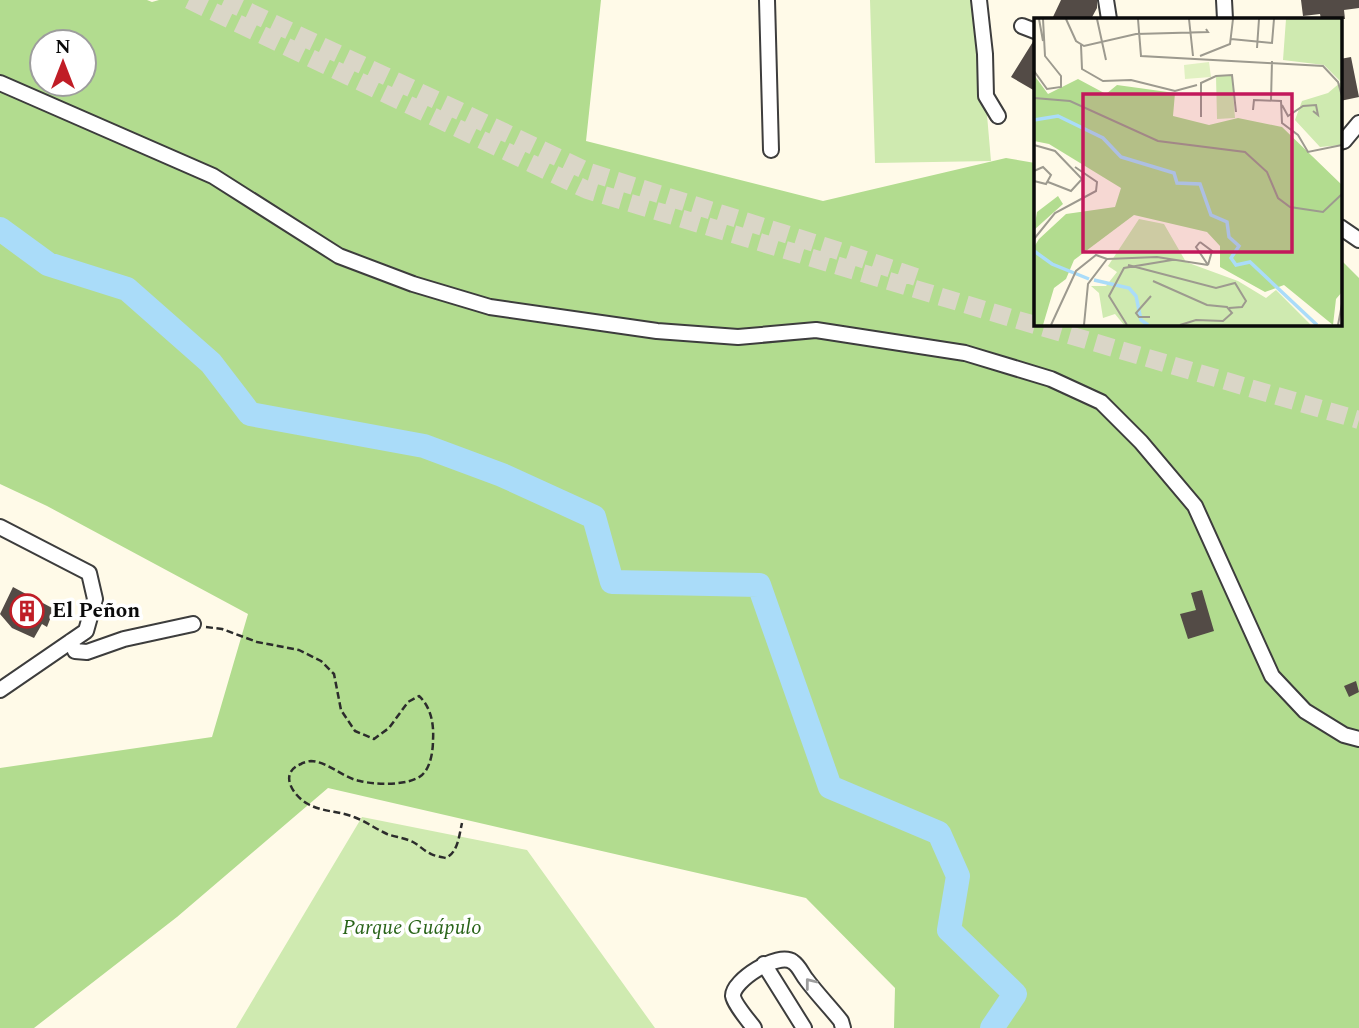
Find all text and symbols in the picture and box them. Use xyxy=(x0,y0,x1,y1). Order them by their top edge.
inset map xyxy=(1034,18,1342,326)
north arrow xyxy=(28,28,98,98)
text: N xyxy=(55,33,71,62)
building icon: El Peñon xyxy=(8,592,46,630)
place label: El Peñon xyxy=(52,595,140,627)
park label: Parque Guápulo xyxy=(342,912,482,944)
one-way arrow xyxy=(805,978,818,990)

